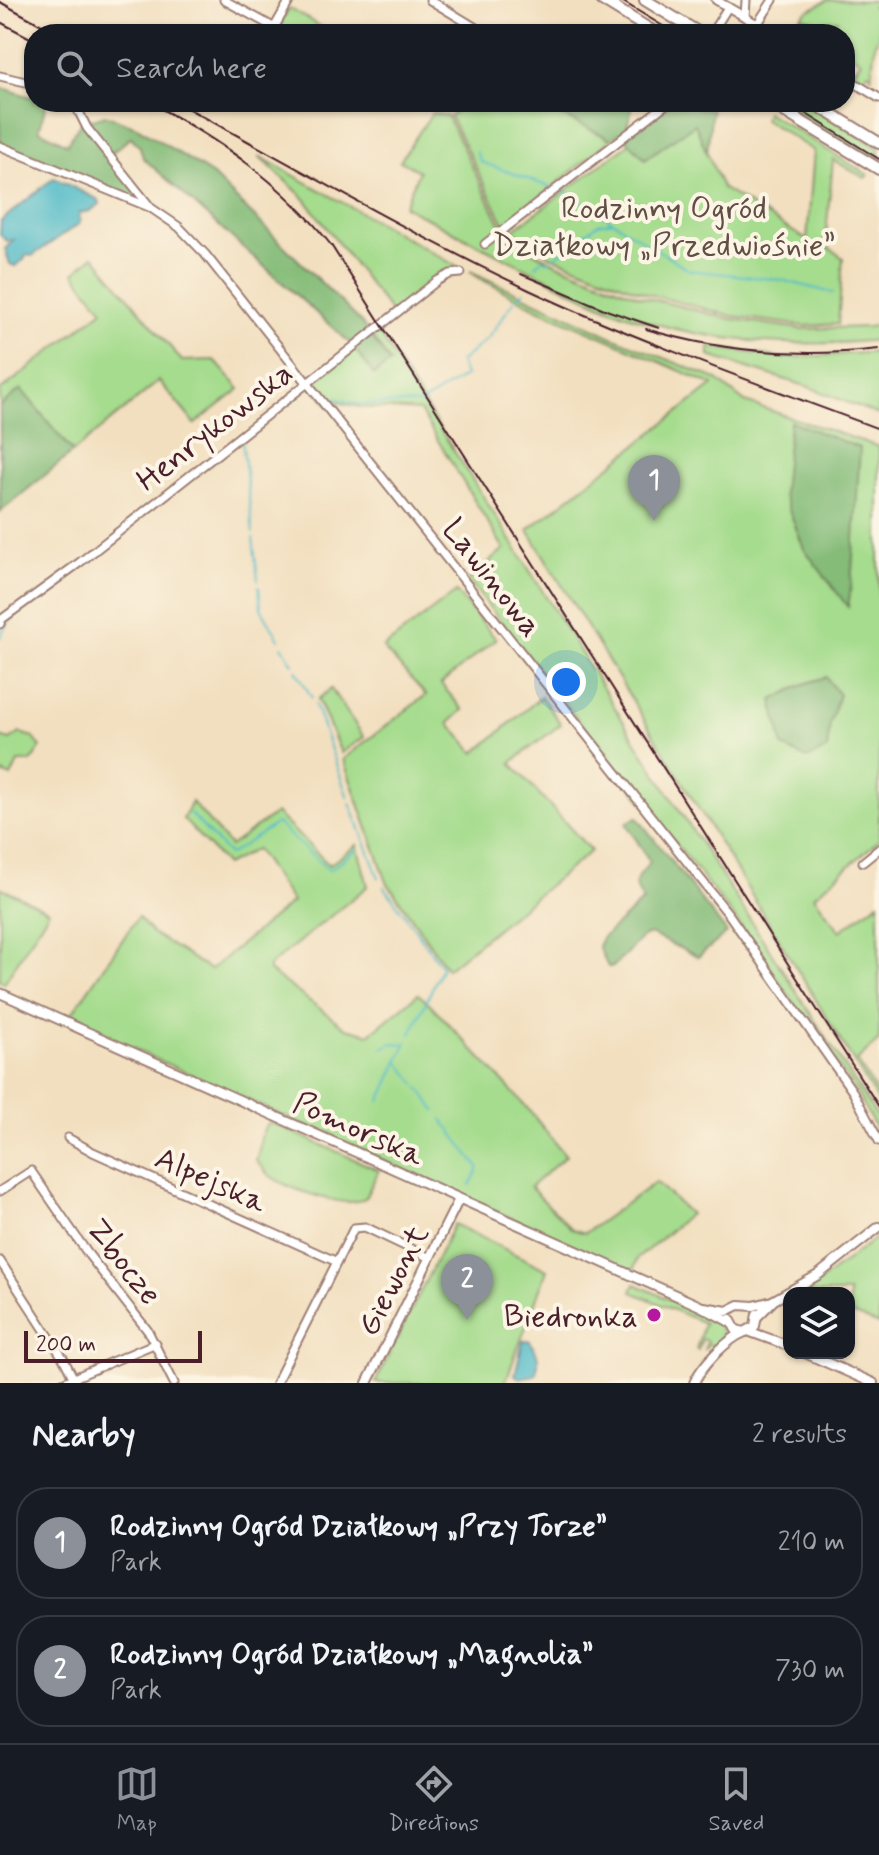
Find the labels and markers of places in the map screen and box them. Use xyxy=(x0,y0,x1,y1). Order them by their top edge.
pin: 1 xyxy=(628,455,680,521)
pin: 2 xyxy=(441,1254,493,1320)
place label: Biedronka xyxy=(504,1296,638,1338)
marker: Biedronka xyxy=(645,1306,663,1324)

